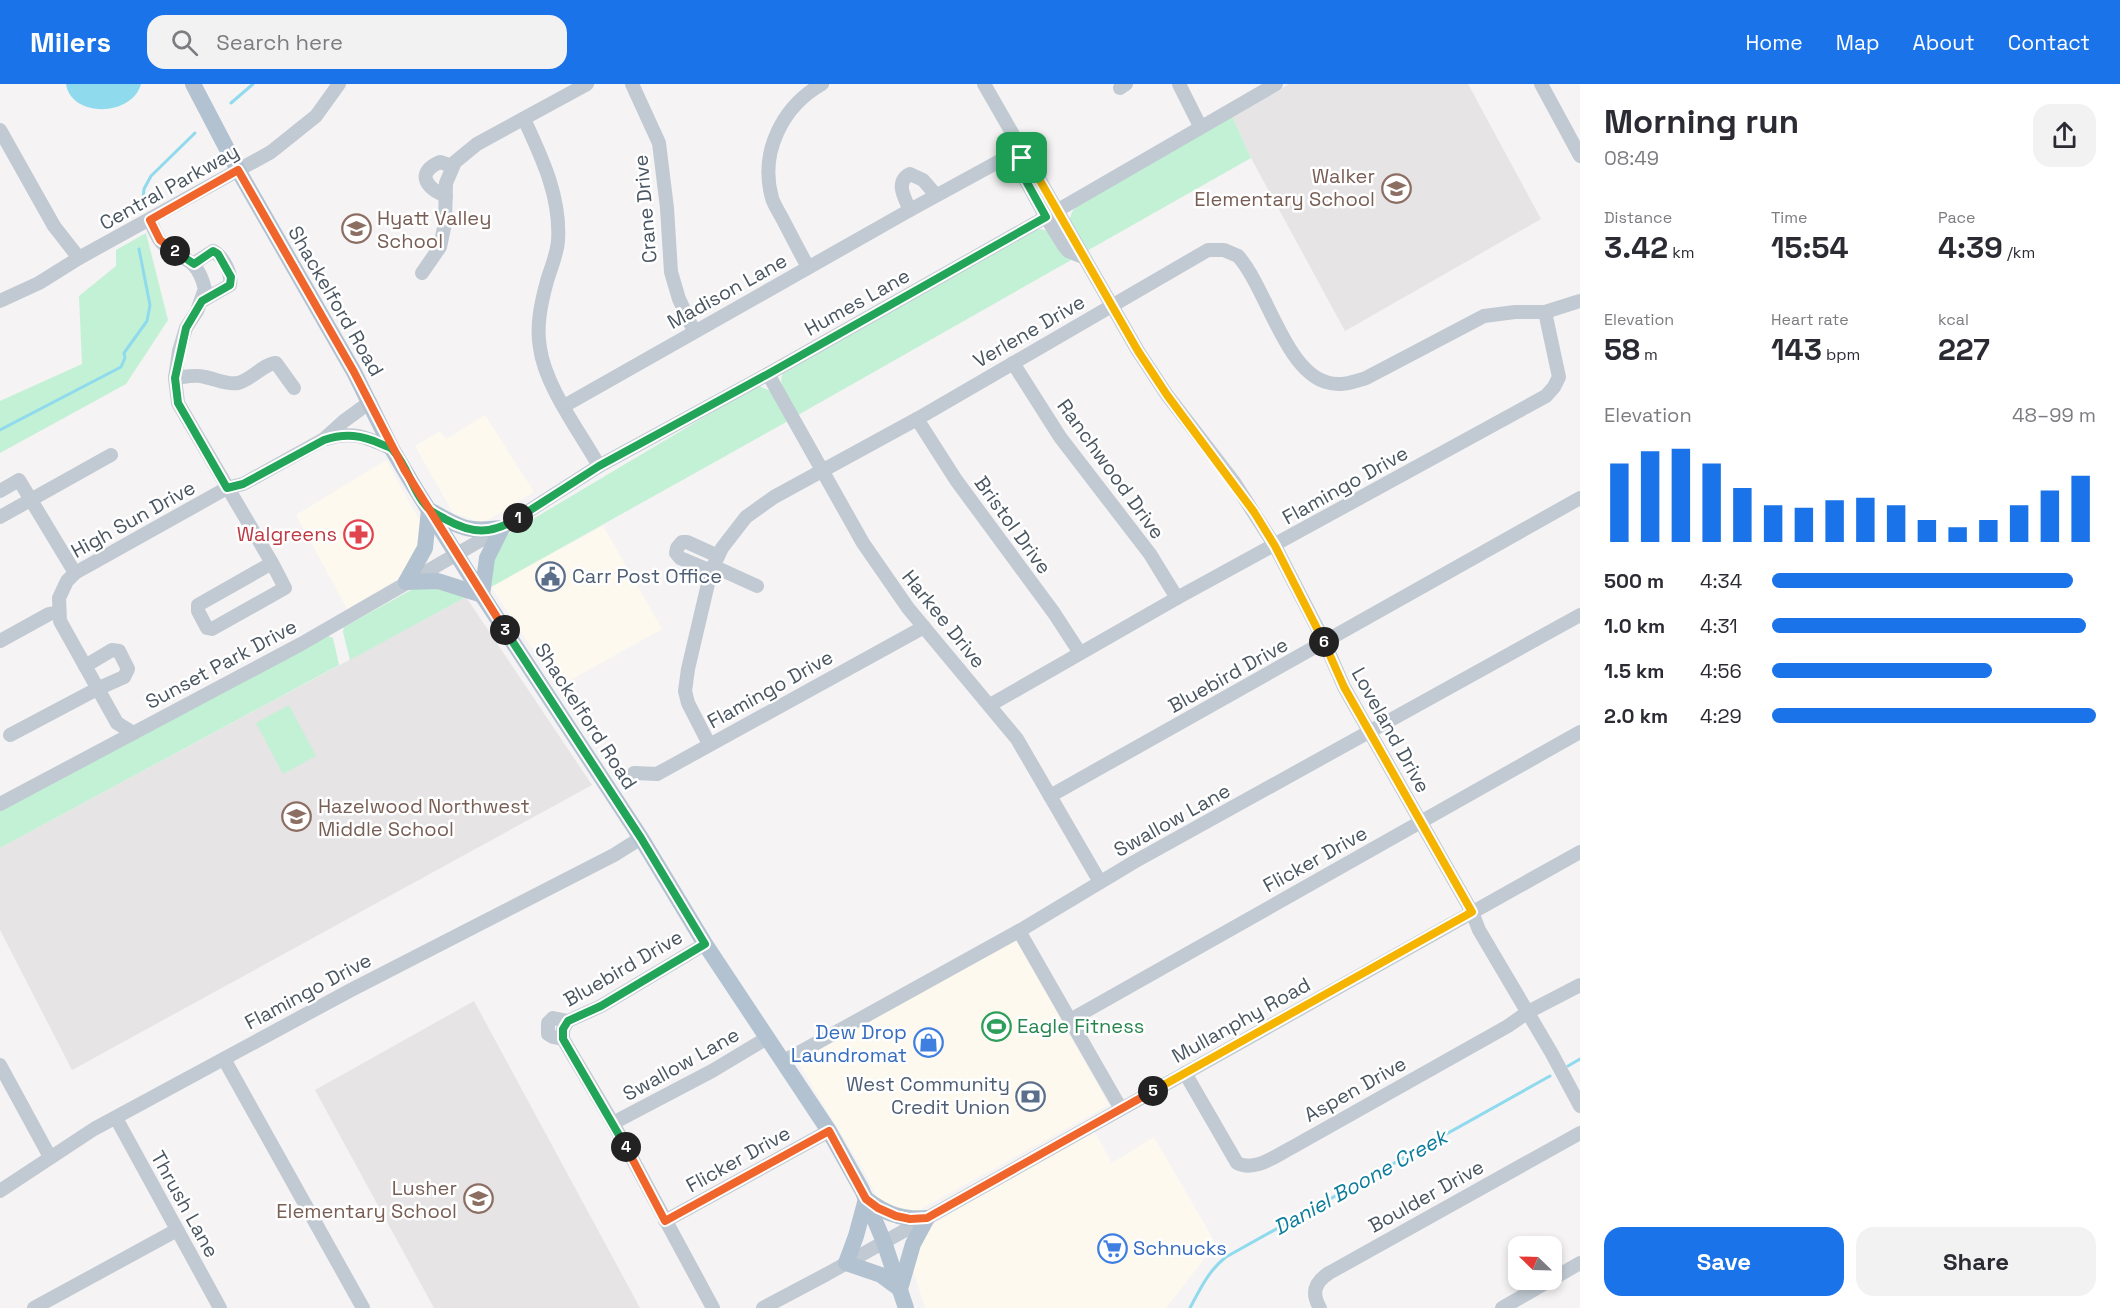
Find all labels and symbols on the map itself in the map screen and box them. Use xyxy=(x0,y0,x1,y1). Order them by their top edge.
pin xyxy=(996,132,1047,183)
street label: Central Parkway xyxy=(95,138,243,236)
street label: Crane Drive xyxy=(627,154,663,264)
place label: Walker Elementary School xyxy=(1194,163,1375,212)
school or university icon: Walker Elementary School xyxy=(1380,172,1412,204)
place label: Hyatt Valley School xyxy=(377,205,491,254)
school or university icon: Hyatt Valley School xyxy=(340,213,372,245)
street label: Shackelford Road xyxy=(282,221,390,381)
pin: 2 xyxy=(160,236,190,266)
street label: Madison Lane xyxy=(662,247,792,335)
street label: Humes Lane xyxy=(800,262,914,342)
street label: Verlene Drive xyxy=(968,289,1090,373)
street label: Ranchwood Drive xyxy=(1051,394,1171,544)
street label: Flamingo Drive xyxy=(1278,440,1412,530)
street label: Bristol Drive xyxy=(969,471,1057,579)
street label: High Sun Drive xyxy=(66,474,200,564)
pin: 1 xyxy=(503,503,533,533)
pharmacy icon: Walgreens xyxy=(342,518,374,550)
place label: Walgreens xyxy=(237,521,337,547)
public building icon: Carr Post Office xyxy=(535,560,567,592)
place label: Carr Post Office xyxy=(572,563,722,589)
street label: Harkee Drive xyxy=(896,565,992,673)
street label: Sunset Park Drive xyxy=(141,613,301,715)
pin: 3 xyxy=(490,615,520,645)
pin: 6 xyxy=(1309,627,1339,657)
street label: Bluebird Drive xyxy=(1163,631,1293,719)
street label: Shackelford Road xyxy=(529,638,643,794)
street label: Flamingo Drive xyxy=(703,644,837,734)
street label: Loveland Drive xyxy=(1346,663,1436,797)
street label: Swallow Lane xyxy=(1109,777,1235,863)
place label: Hazelwood Northwest Middle School xyxy=(318,793,530,842)
school or university icon: Hazelwood Northwest Middle School xyxy=(281,801,313,833)
street label: Flicker Drive xyxy=(1258,820,1372,898)
street label: Bluebird Drive xyxy=(559,923,687,1013)
street label: Flamingo Drive xyxy=(240,947,376,1035)
street label: Mullanphy Road xyxy=(1167,971,1315,1069)
sports icon: Eagle Fitness xyxy=(980,1010,1012,1042)
place label: Eagle Fitness xyxy=(1017,1013,1144,1039)
place label: Dew Drop Laundromat xyxy=(791,1019,907,1068)
street label: Swallow Lane xyxy=(618,1021,744,1107)
shop icon: Dew Drop Laundromat xyxy=(912,1027,944,1059)
street label: Aspen Drive xyxy=(1299,1050,1411,1128)
place label: West Community Credit Union xyxy=(846,1071,1010,1120)
pin: 5 xyxy=(1138,1076,1168,1106)
bank icon: West Community Credit Union xyxy=(1015,1080,1047,1112)
street label: Flicker Drive xyxy=(681,1120,795,1198)
water label: Daniel Boone Creek xyxy=(1268,1122,1454,1241)
pin: 4 xyxy=(611,1132,641,1162)
street label: Thrush Lane xyxy=(145,1146,225,1262)
street label: Boulder Drive xyxy=(1364,1154,1488,1238)
place label: Lusher Elementary School xyxy=(276,1175,457,1224)
school or university icon: Lusher Elementary School xyxy=(462,1183,494,1215)
supermarket icon: Schnucks xyxy=(1096,1232,1128,1264)
place label: Schnucks xyxy=(1133,1235,1227,1261)
north arrow xyxy=(1508,1236,1562,1290)

